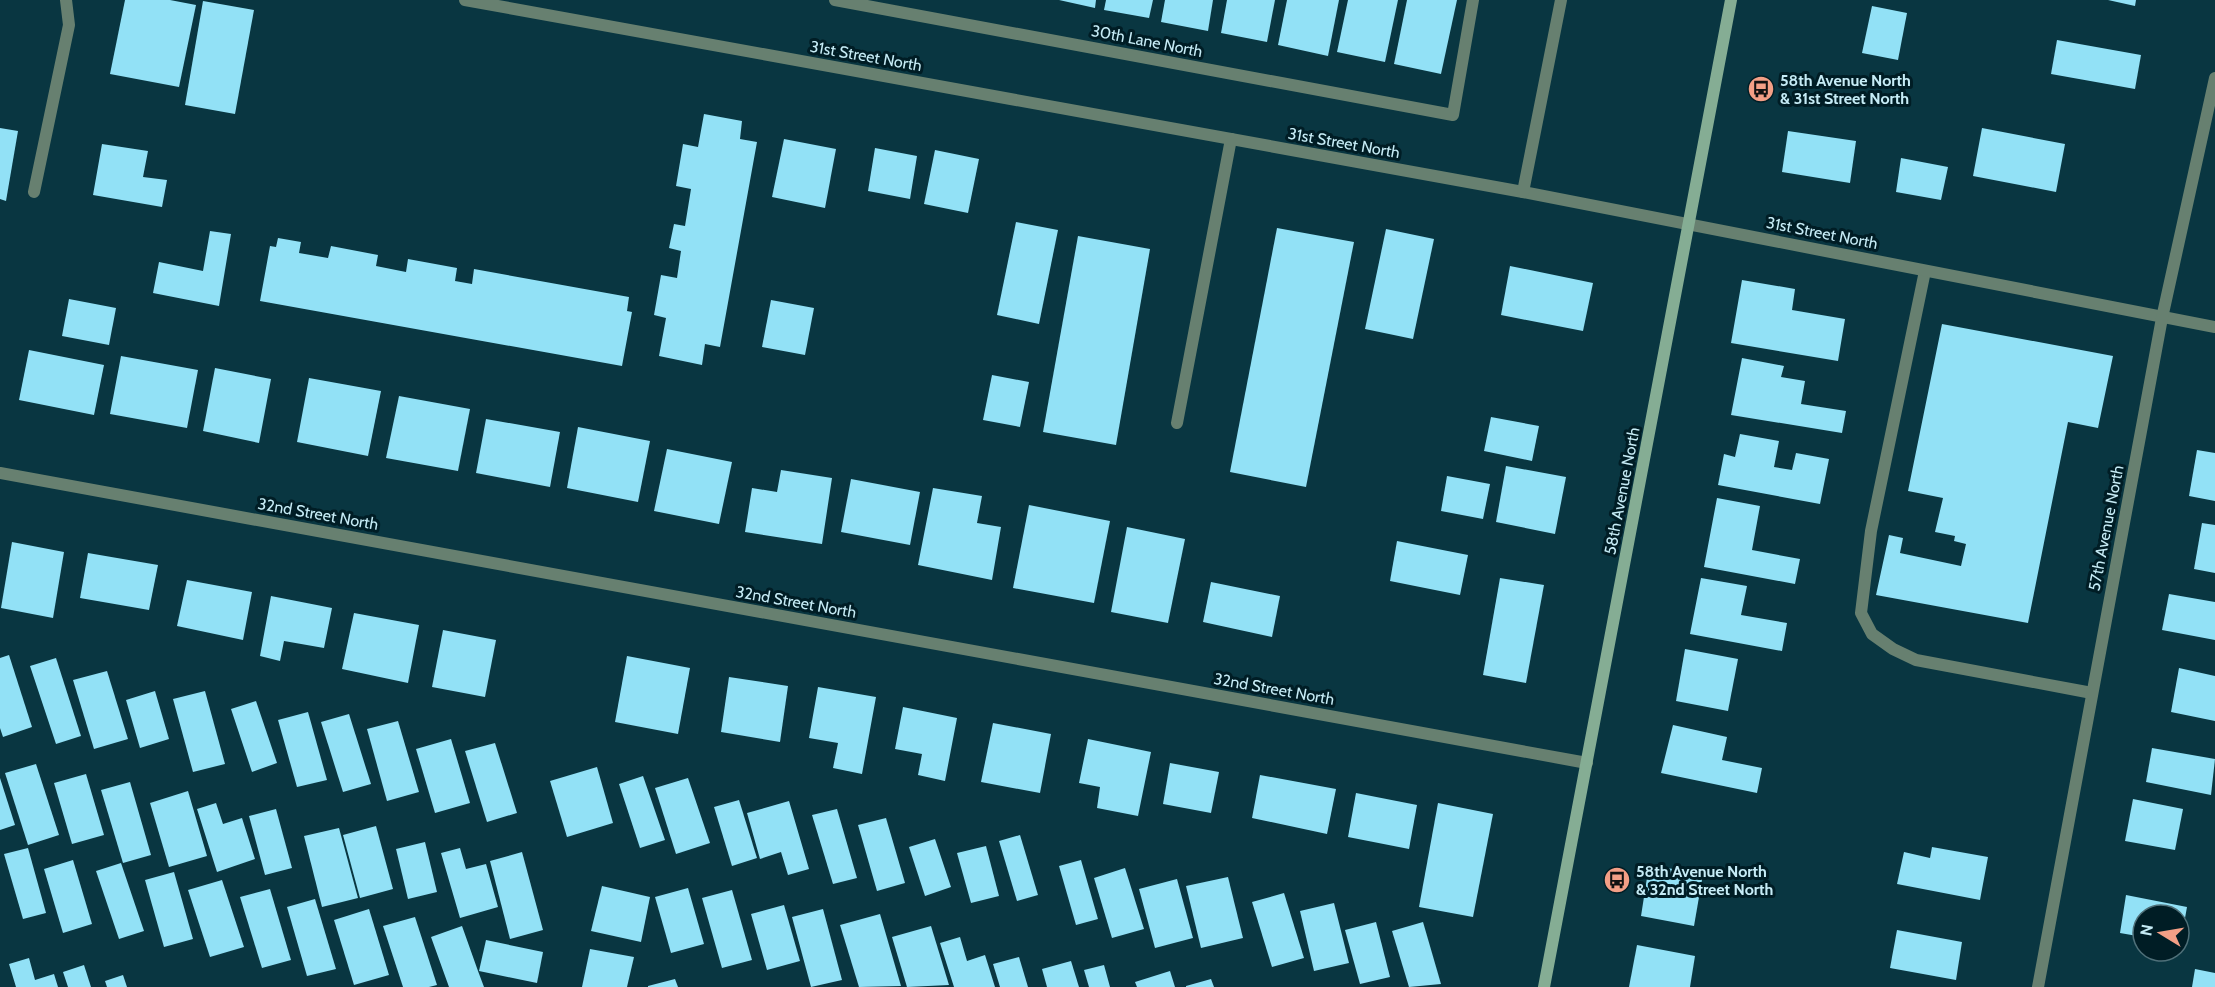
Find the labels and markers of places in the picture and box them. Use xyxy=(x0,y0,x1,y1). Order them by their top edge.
place label: 58th Avenue North & 31st Street North xyxy=(1780,71,1911,108)
bus stop icon: 58th Avenue North & 31st Street North xyxy=(1746,74,1776,104)
place label: 58th Avenue North & 32nd Street North xyxy=(1636,862,1773,899)
bus stop icon: 58th Avenue North & 32nd Street North xyxy=(1602,865,1632,895)

